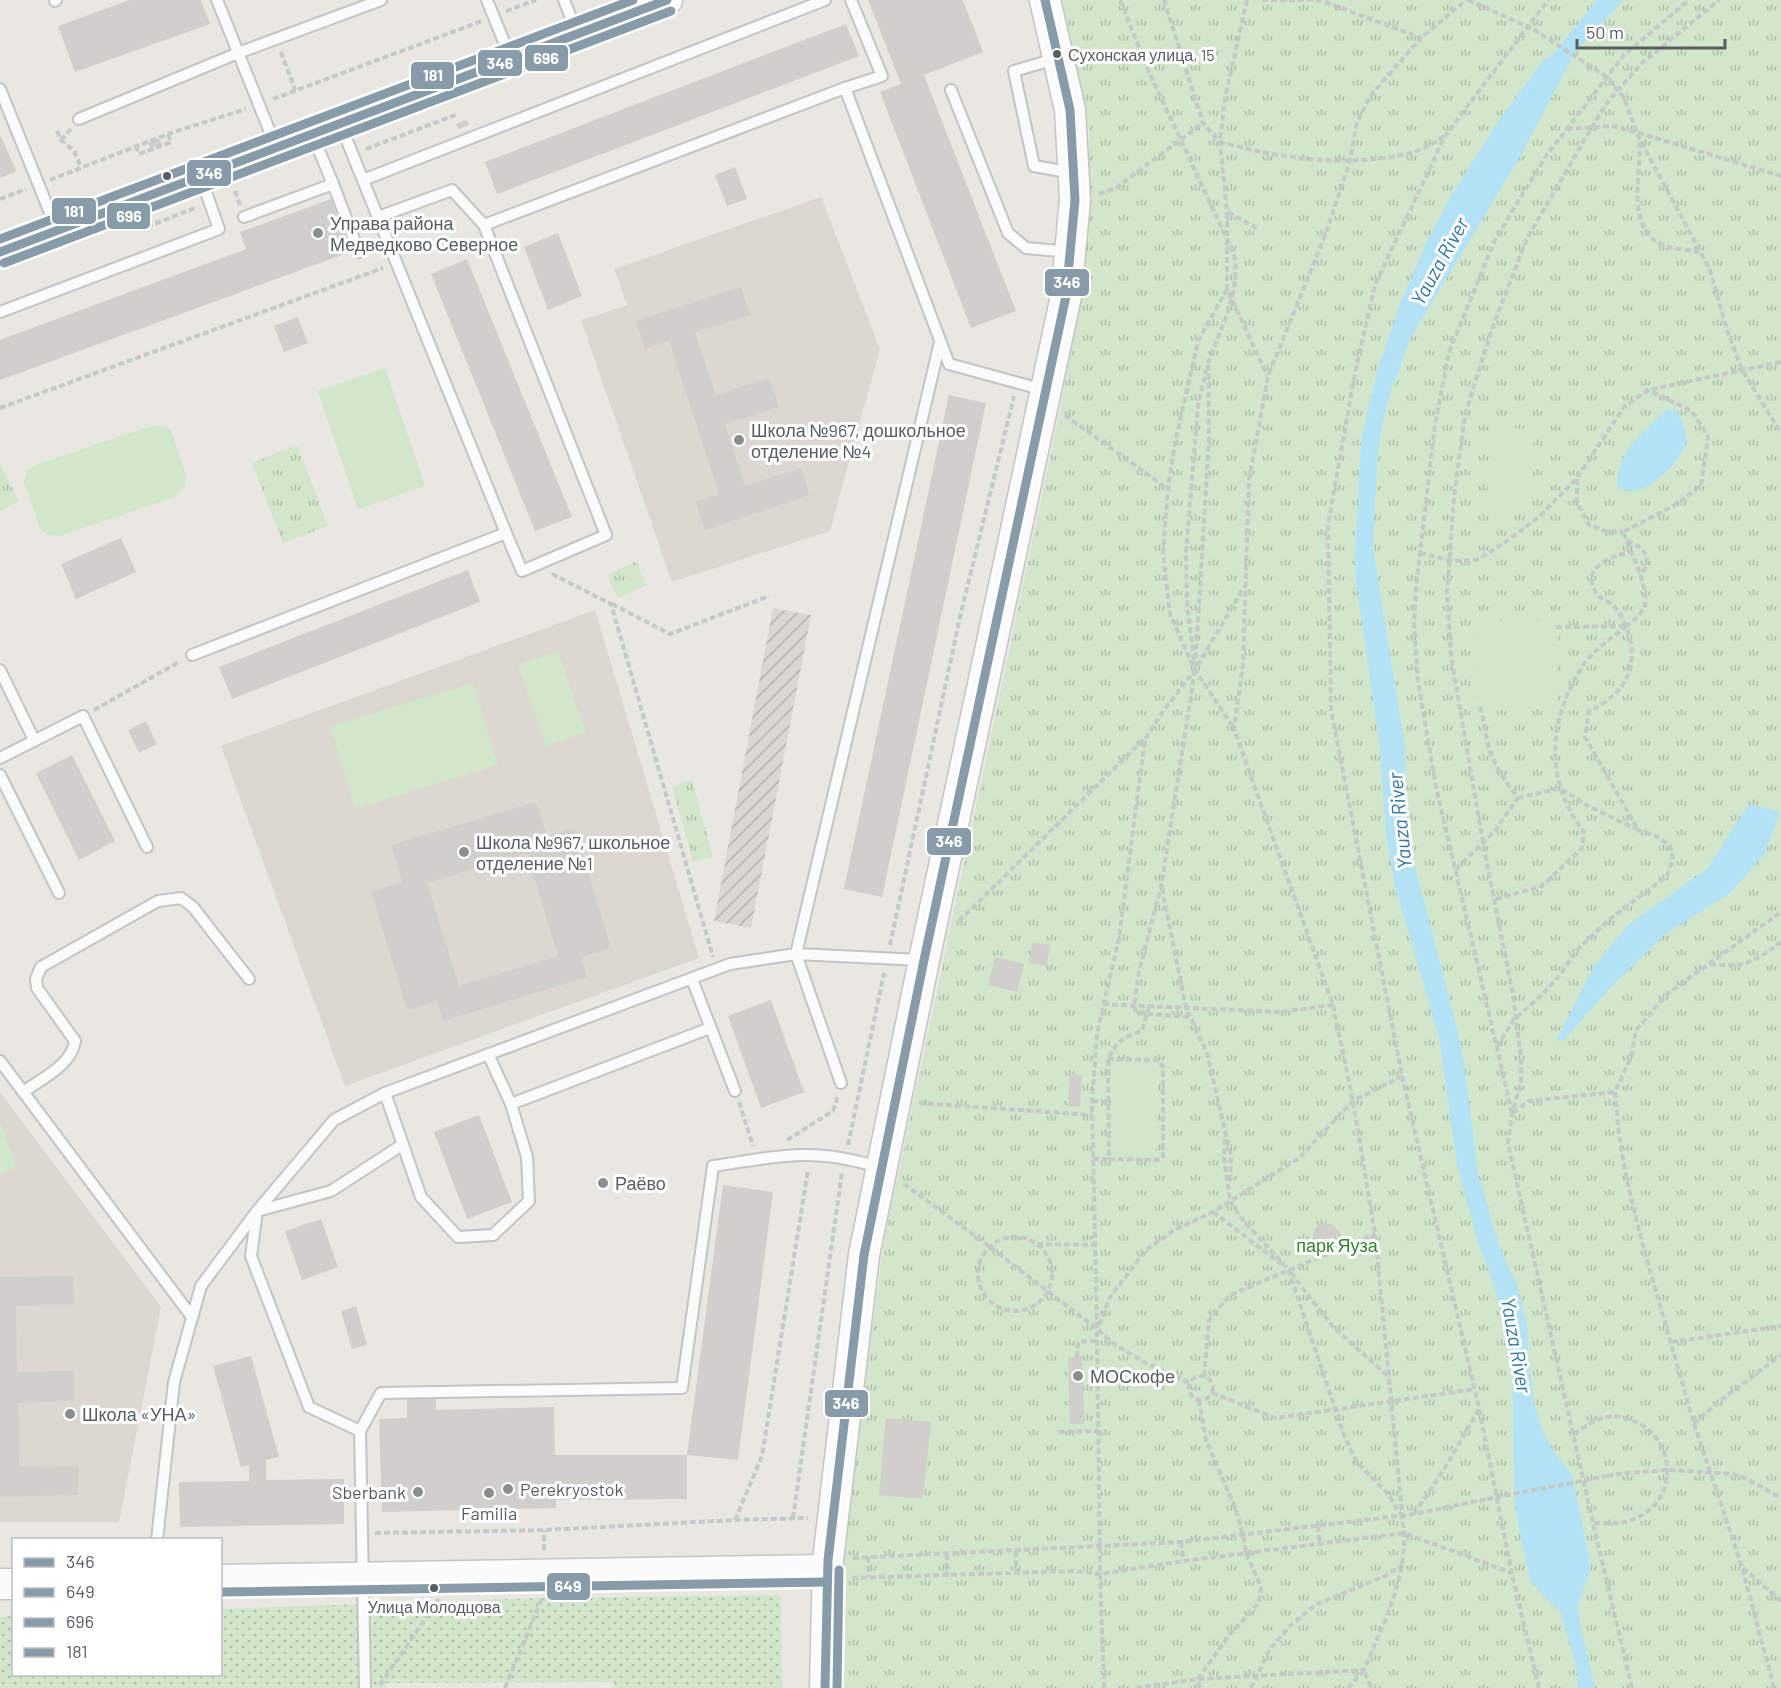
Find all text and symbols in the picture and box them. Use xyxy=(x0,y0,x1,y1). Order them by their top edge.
scale bar xyxy=(1577,12,1726,50)
text: 50 m xyxy=(1586,21,1624,43)
line badge: 696 xyxy=(524,44,569,72)
place label: Сухонская улица, 15 xyxy=(1068,45,1214,64)
text: 696 xyxy=(533,48,559,67)
marker: Сухонская улица, 15 xyxy=(1051,48,1063,60)
line badge: 346 xyxy=(477,49,523,77)
text: 346 xyxy=(487,53,514,72)
line badge: 181 xyxy=(410,61,455,90)
text: 181 xyxy=(423,65,443,84)
line badge: 346 xyxy=(186,159,232,187)
text: 346 xyxy=(196,163,223,182)
unlabelled marker xyxy=(161,170,173,182)
line badge: 181 xyxy=(51,197,97,225)
text: 181 xyxy=(64,201,84,220)
line badge: 696 xyxy=(106,202,151,230)
text: 696 xyxy=(116,206,142,225)
place label: Управа района Медведково Северное xyxy=(330,212,518,255)
water label: Yauza River xyxy=(1405,212,1473,309)
marker: Управа района Медведково Северное xyxy=(311,226,325,240)
line badge: 346 xyxy=(1044,268,1090,297)
text: 346 xyxy=(1054,272,1081,291)
place label: Школа №967, дошкольное отделение №4 xyxy=(751,419,966,462)
marker: Школа №967, дошкольное отделение №4 xyxy=(732,433,746,447)
water label: Yauza River xyxy=(1382,771,1416,870)
line badge: 346 xyxy=(926,827,972,856)
place label: Школа №967, школьное отделение №1 xyxy=(476,831,670,874)
text: 346 xyxy=(936,831,963,850)
marker: Школа №967, школьное отделение №1 xyxy=(457,845,471,859)
place label: Раёво xyxy=(615,1172,666,1194)
marker: Раёво xyxy=(596,1176,610,1190)
park label: парк Яуза xyxy=(1296,1234,1379,1256)
water label: Yauza River xyxy=(1497,1295,1537,1396)
place label: МОСкофе xyxy=(1090,1365,1175,1387)
marker: МОСкофе xyxy=(1071,1369,1085,1383)
line badge: 346 xyxy=(824,1389,869,1418)
text: 346 xyxy=(833,1393,860,1412)
place label: Школа «УНА» xyxy=(82,1403,196,1425)
marker: Школа «УНА» xyxy=(63,1407,77,1421)
place label: Perekryostok xyxy=(520,1478,624,1500)
place label: Sberbank xyxy=(332,1481,406,1503)
marker: Perekryostok xyxy=(501,1482,515,1496)
marker: Sberbank xyxy=(411,1485,425,1499)
marker: Familia xyxy=(482,1486,496,1500)
place label: Familia xyxy=(461,1502,517,1524)
legend xyxy=(12,1538,222,1676)
text: 346 xyxy=(66,1550,94,1572)
line badge: 649 xyxy=(546,1572,591,1601)
text: 649 xyxy=(555,1576,581,1595)
text: 649 xyxy=(66,1580,95,1602)
marker: Улица Молодцова xyxy=(428,1582,440,1594)
place label: Улица Молодцова xyxy=(367,1597,501,1616)
text: 696 xyxy=(66,1610,94,1632)
text: 181 xyxy=(66,1640,87,1662)

